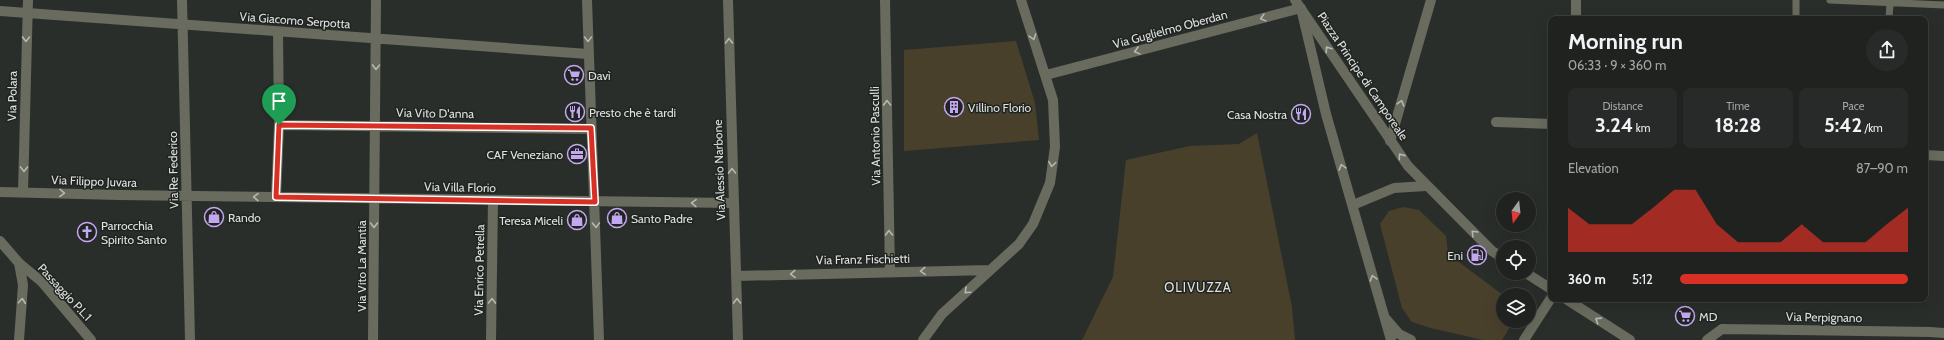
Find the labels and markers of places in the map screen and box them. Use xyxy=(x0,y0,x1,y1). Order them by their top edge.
supermarket icon: Davì xyxy=(563,64,585,86)
place label: Davì xyxy=(588,68,611,83)
pin xyxy=(262,84,296,125)
building icon: Villino Florio xyxy=(943,96,965,118)
place label: Villino Florio xyxy=(968,100,1032,115)
restaurant icon: Presto che è tardi xyxy=(564,101,586,123)
restaurant icon: Casa Nostra xyxy=(1290,103,1312,125)
place label: Presto che è tardi xyxy=(589,105,676,120)
place label: Casa Nostra xyxy=(1227,107,1287,122)
office icon: CAF Veneziano xyxy=(566,143,588,165)
place label: CAF Veneziano xyxy=(486,147,563,162)
shop icon: Rando xyxy=(203,206,225,228)
shop icon: Santo Padre xyxy=(606,207,628,229)
shop icon: Teresa Miceli xyxy=(566,209,588,231)
place label: Rando xyxy=(228,210,261,225)
place label: Santo Padre xyxy=(631,211,693,226)
place label: Teresa Miceli xyxy=(499,213,563,228)
place label: Parrocchia Spirito Santo xyxy=(101,218,167,247)
church icon: Parrocchia Spirito Santo xyxy=(76,221,98,243)
fuel station icon: Eni xyxy=(1466,244,1488,266)
place label: Eni xyxy=(1447,248,1463,263)
supermarket icon: MD xyxy=(1674,305,1696,327)
place label: MD xyxy=(1699,309,1718,324)

